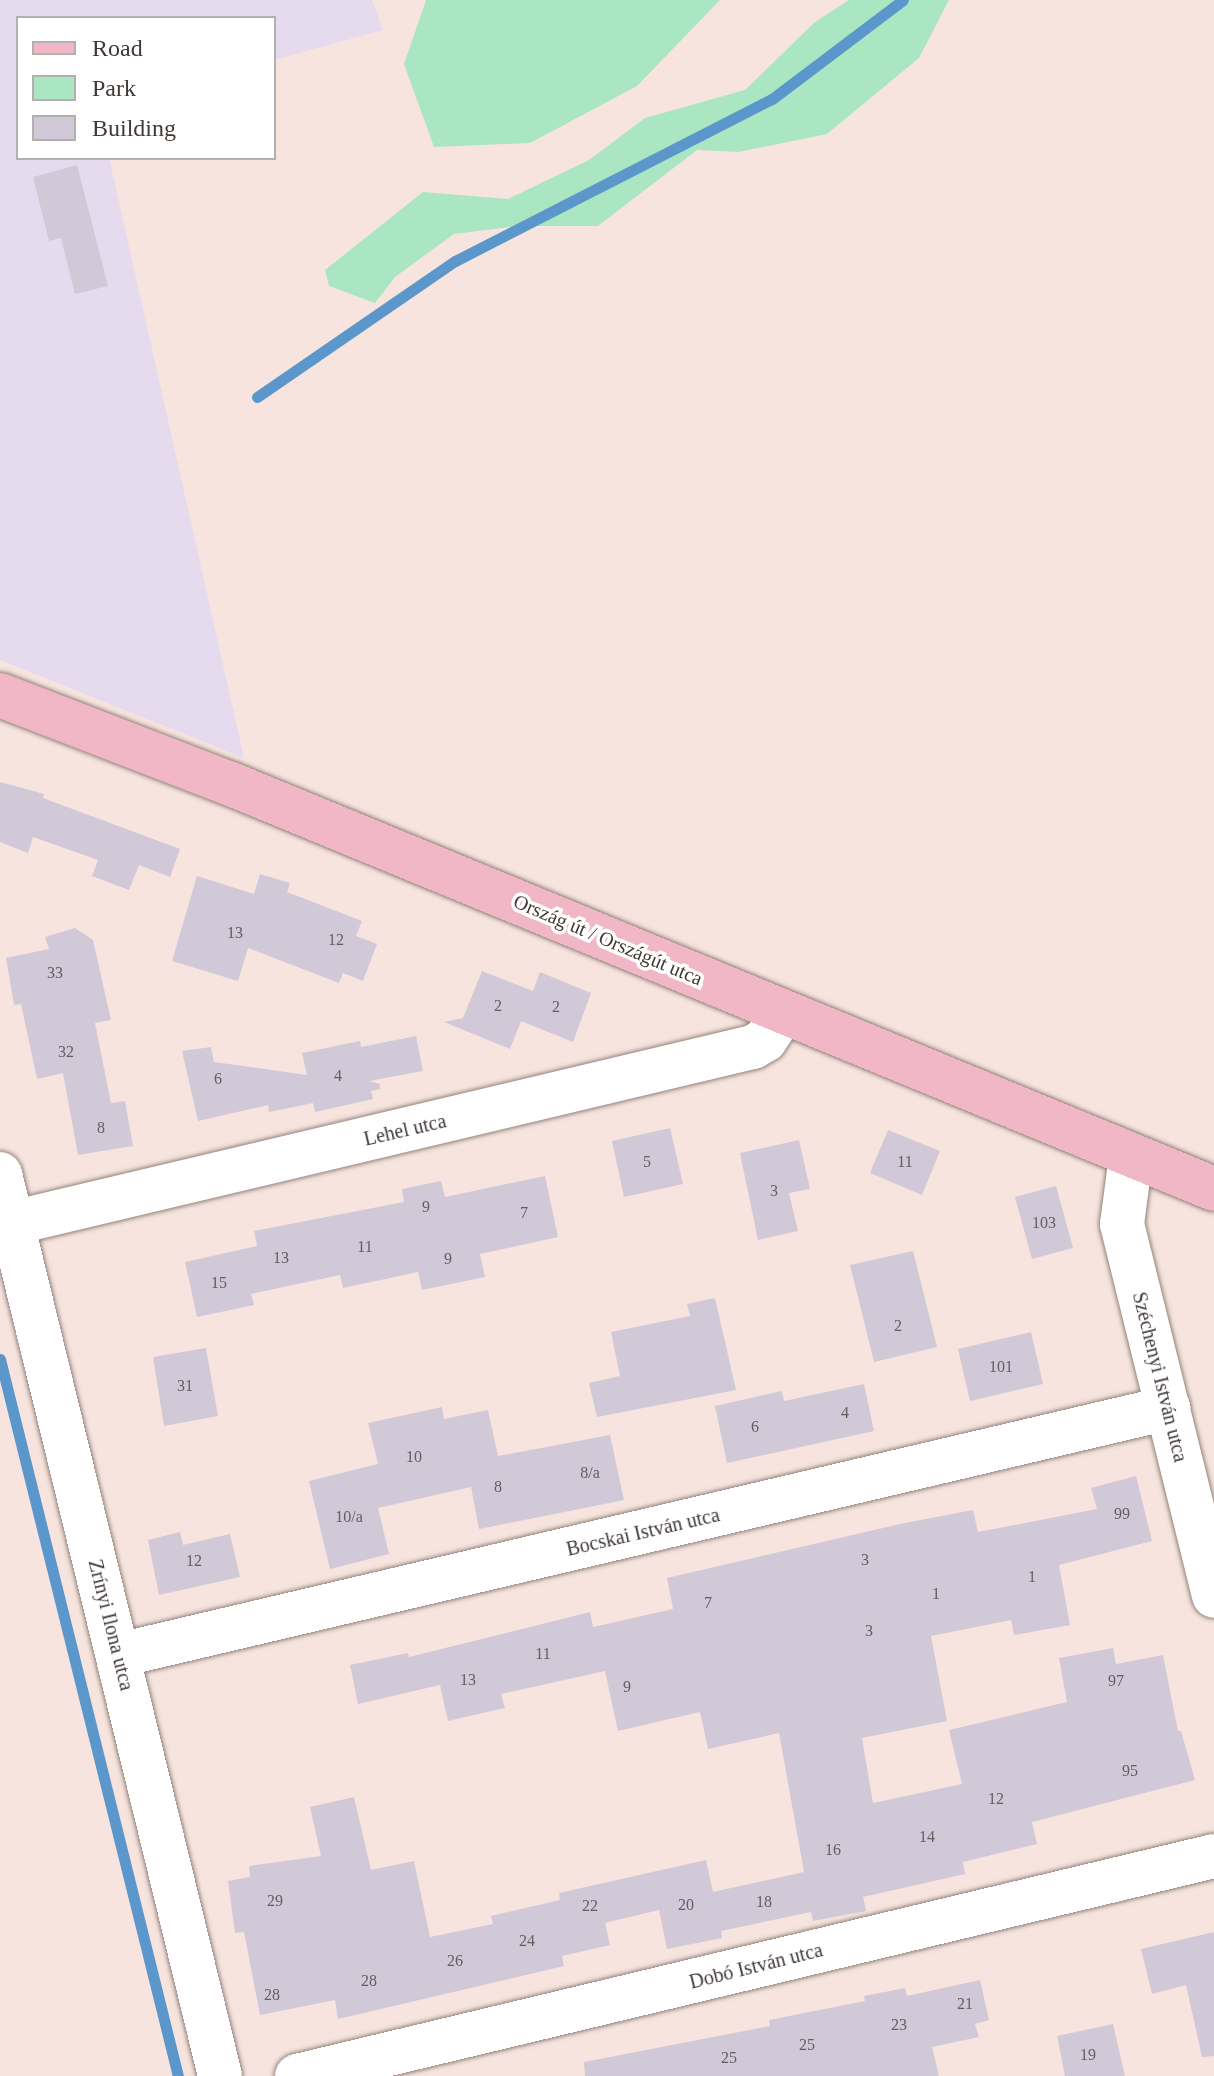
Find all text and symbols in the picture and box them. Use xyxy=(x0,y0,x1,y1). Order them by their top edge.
legend xyxy=(16,16,276,160)
text: Road xyxy=(92,35,143,61)
text: Park xyxy=(92,75,136,101)
text: Building xyxy=(92,115,176,141)
street label: Ország út / Országút utca xyxy=(510,889,706,991)
house number: 13 xyxy=(227,923,243,943)
house number: 12 xyxy=(328,930,344,950)
house number: 33 xyxy=(47,963,63,983)
house number: 2 xyxy=(494,996,502,1016)
house number: 2 xyxy=(552,997,560,1017)
house number: 32 xyxy=(58,1042,74,1062)
house number: 4 xyxy=(334,1066,342,1086)
house number: 6 xyxy=(214,1069,222,1089)
street label: Lehel utca xyxy=(361,1109,449,1151)
house number: 8 xyxy=(97,1118,105,1138)
house number: 5 xyxy=(643,1152,651,1172)
house number: 11 xyxy=(897,1152,913,1172)
house number: 3 xyxy=(770,1181,778,1201)
house number: 9 xyxy=(422,1197,430,1217)
house number: 7 xyxy=(520,1203,528,1223)
house number: 103 xyxy=(1032,1213,1056,1233)
house number: 11 xyxy=(357,1237,373,1257)
house number: 13 xyxy=(273,1248,289,1268)
house number: 9 xyxy=(444,1249,452,1269)
house number: 15 xyxy=(211,1273,227,1293)
street label: Széchenyi István utca xyxy=(1127,1289,1193,1465)
house number: 2 xyxy=(894,1316,902,1336)
house number: 101 xyxy=(989,1357,1013,1377)
house number: 31 xyxy=(177,1376,193,1396)
house number: 4 xyxy=(841,1403,849,1423)
house number: 6 xyxy=(751,1417,759,1437)
house number: 10 xyxy=(406,1447,422,1467)
house number: 8/a xyxy=(580,1463,600,1483)
house number: 8 xyxy=(494,1477,502,1497)
street label: Bocskai István utca xyxy=(564,1503,722,1561)
house number: 99 xyxy=(1114,1504,1130,1524)
house number: 10/a xyxy=(335,1507,363,1527)
house number: 3 xyxy=(861,1550,869,1570)
house number: 12 xyxy=(186,1551,202,1571)
street label: Zrínyi Ilona utca xyxy=(83,1557,139,1693)
house number: 1 xyxy=(1028,1567,1036,1587)
house number: 1 xyxy=(932,1584,940,1604)
house number: 7 xyxy=(704,1593,712,1613)
house number: 3 xyxy=(865,1621,873,1641)
house number: 11 xyxy=(535,1644,551,1664)
house number: 13 xyxy=(460,1670,476,1690)
house number: 97 xyxy=(1108,1671,1124,1691)
house number: 9 xyxy=(623,1677,631,1697)
house number: 95 xyxy=(1122,1761,1138,1781)
house number: 12 xyxy=(988,1789,1004,1809)
house number: 14 xyxy=(919,1827,935,1847)
house number: 16 xyxy=(825,1840,841,1860)
house number: 29 xyxy=(267,1891,283,1911)
house number: 18 xyxy=(756,1892,772,1912)
house number: 20 xyxy=(678,1895,694,1915)
house number: 22 xyxy=(582,1896,598,1916)
house number: 24 xyxy=(519,1931,535,1951)
street label: Dobó István utca xyxy=(687,1938,825,1994)
house number: 26 xyxy=(447,1951,463,1971)
house number: 28 xyxy=(361,1971,377,1991)
house number: 28 xyxy=(264,1985,280,2005)
house number: 21 xyxy=(957,1994,973,2014)
house number: 23 xyxy=(891,2015,907,2035)
house number: 25 xyxy=(799,2035,815,2055)
house number: 19 xyxy=(1080,2045,1096,2065)
house number: 25 xyxy=(721,2048,737,2068)

